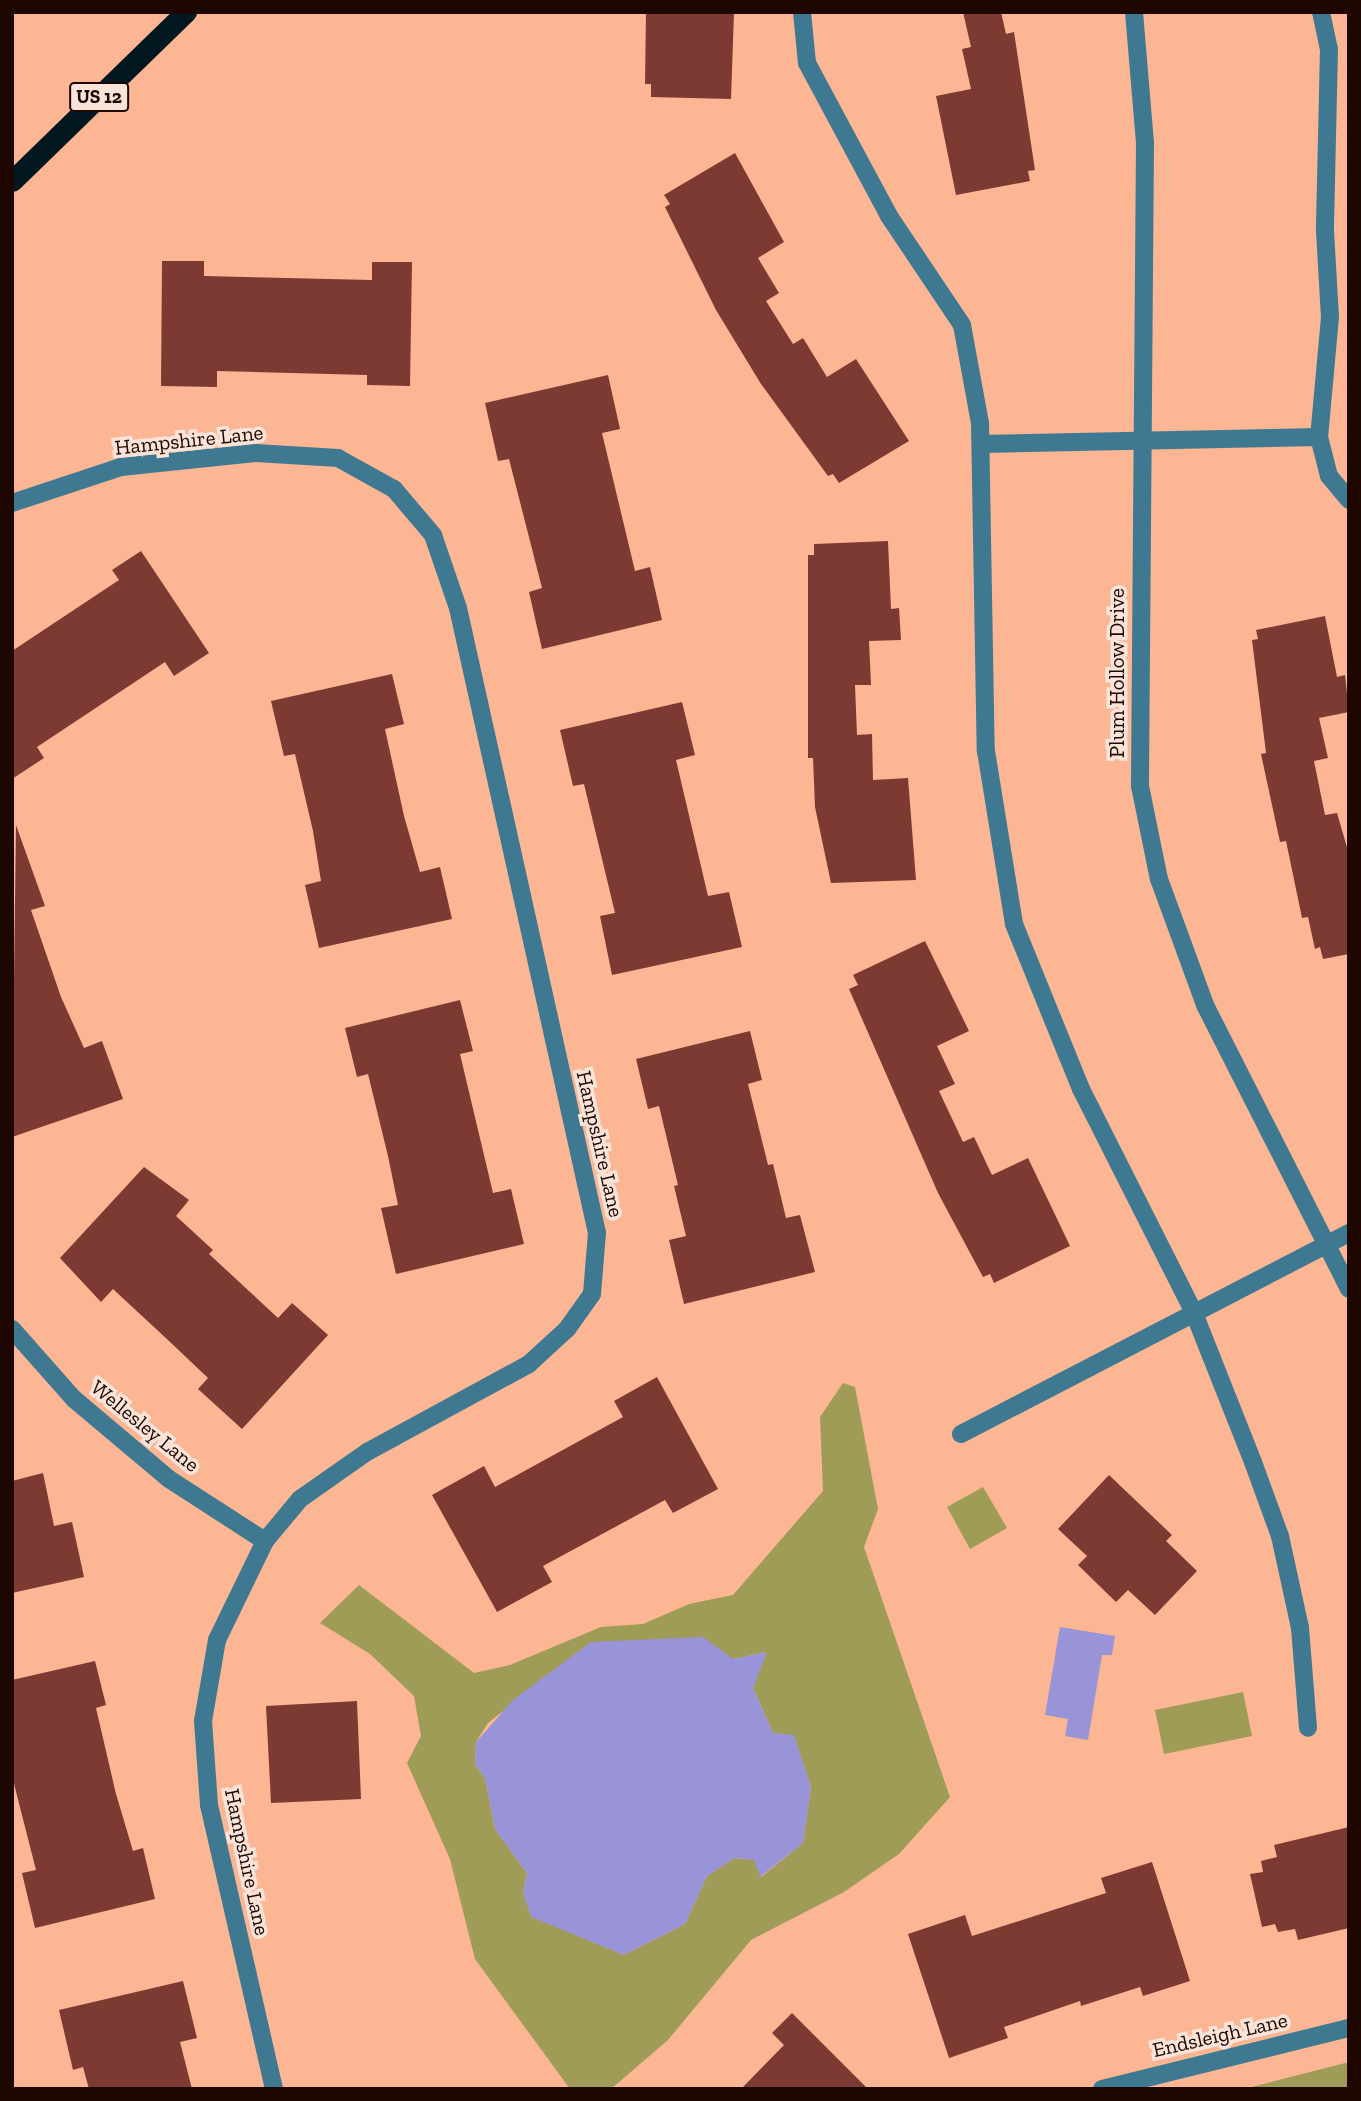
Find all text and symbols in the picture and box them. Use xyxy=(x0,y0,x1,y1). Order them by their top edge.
road number: US 12 xyxy=(68,82,130,113)
street label: Hampshire Lane xyxy=(113,420,265,460)
street label: Plum Hollow Drive xyxy=(1104,588,1130,758)
street label: Hampshire Lane xyxy=(571,1068,629,1220)
street label: Wellesley Lane xyxy=(85,1374,205,1478)
street label: Hampshire Lane xyxy=(219,1786,275,1938)
street label: Endsleigh Lane xyxy=(1150,2007,1290,2063)

